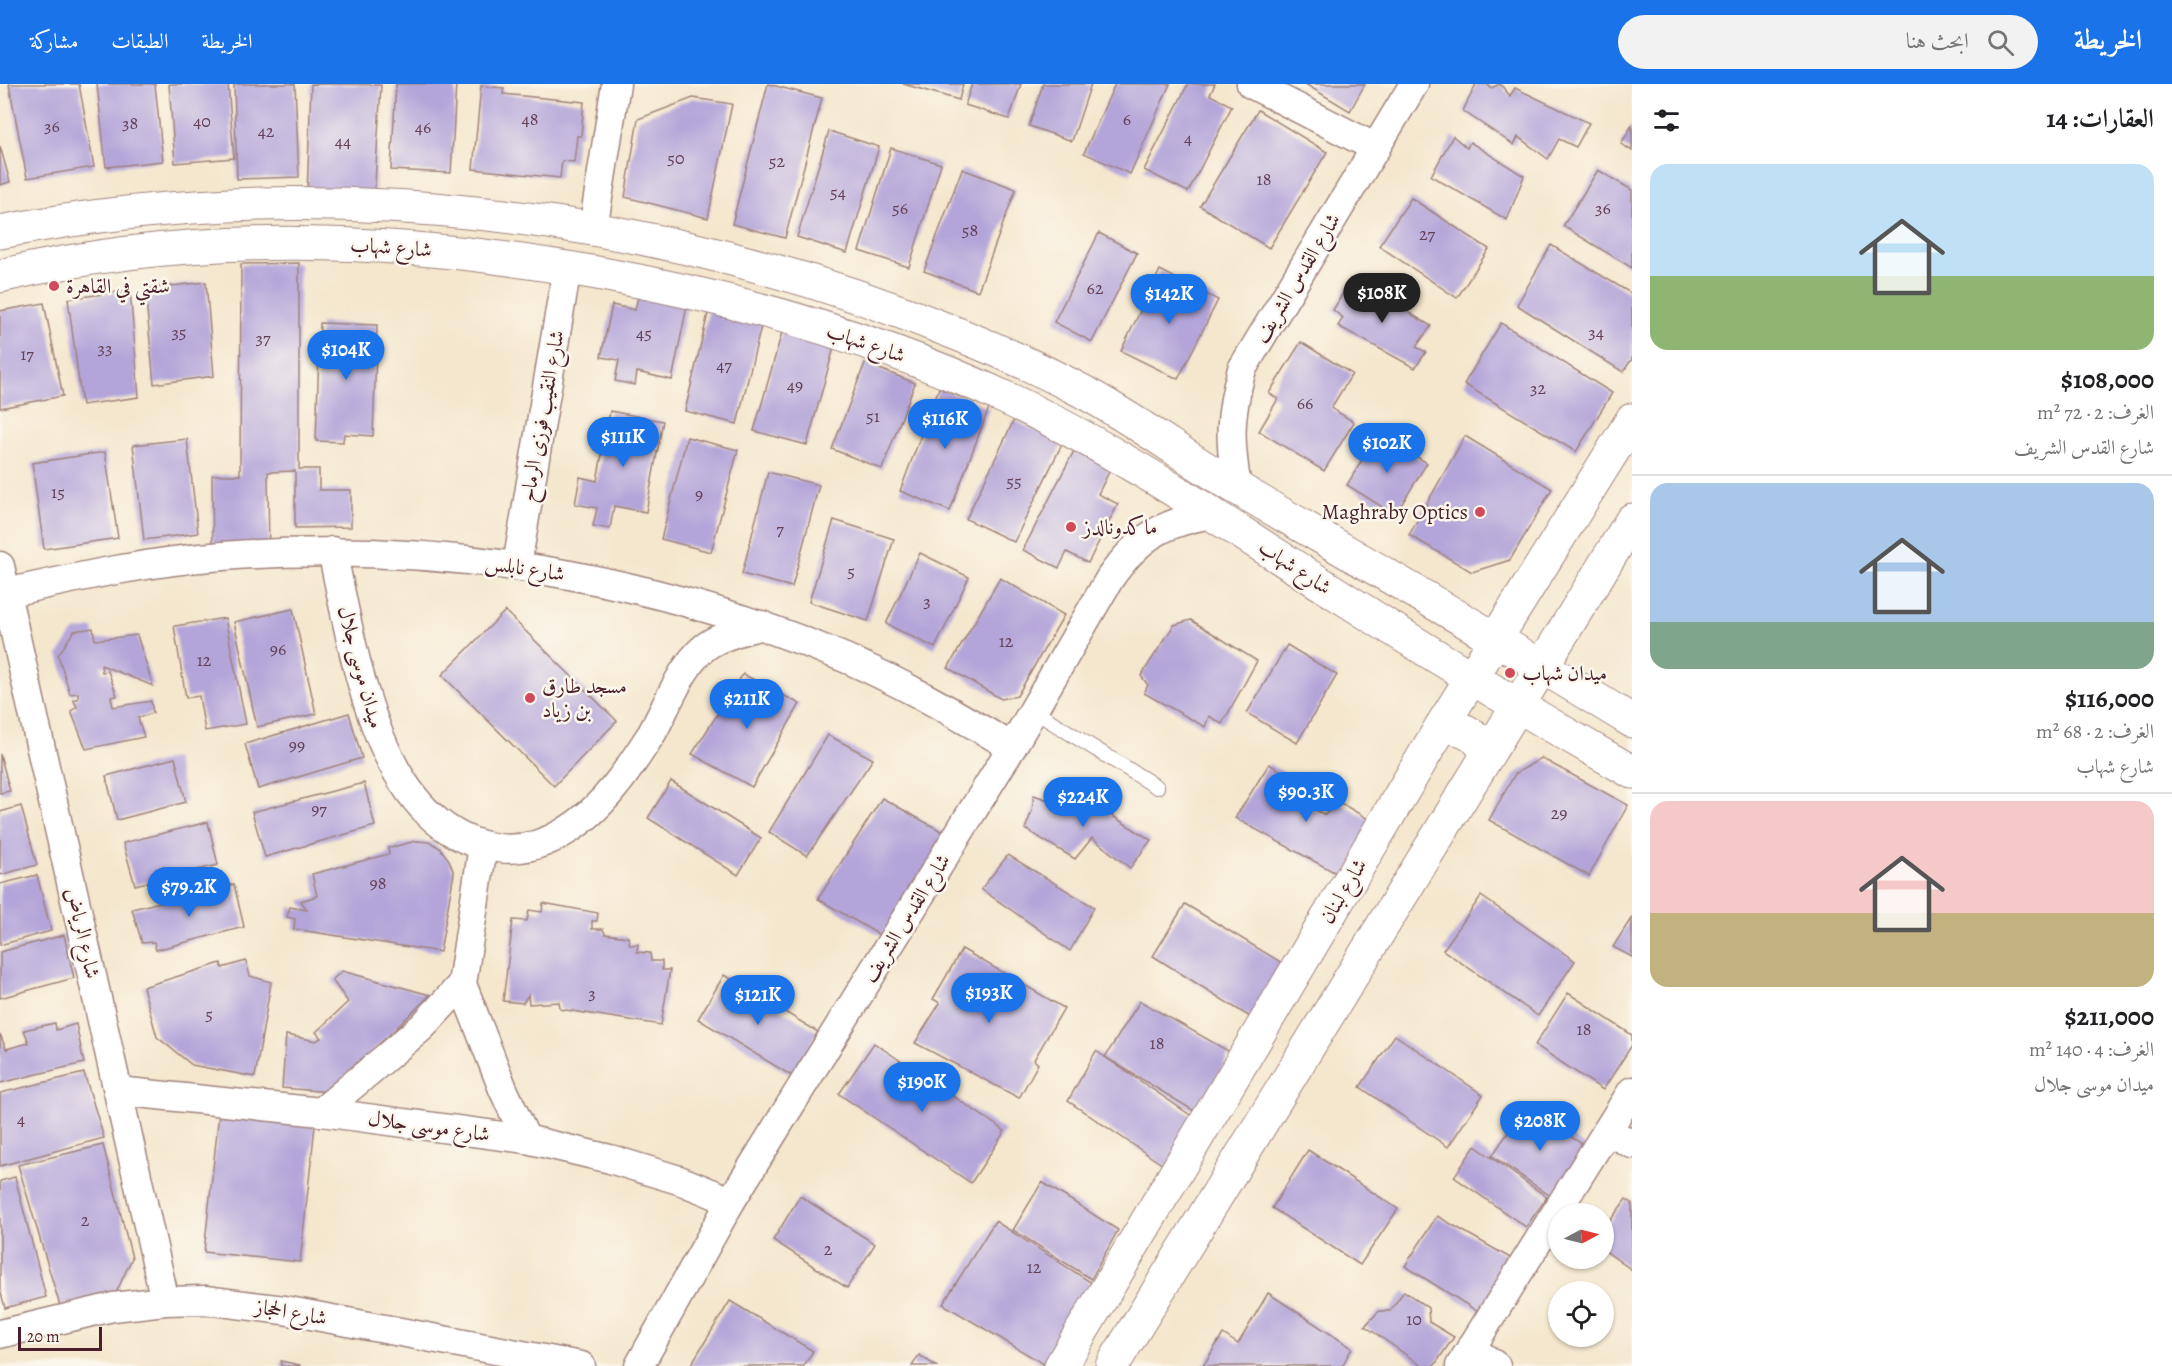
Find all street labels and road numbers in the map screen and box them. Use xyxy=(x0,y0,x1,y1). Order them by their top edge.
street label: شارع القدس الشريف xyxy=(1247,208,1350,350)
street label: شارع شهاب xyxy=(349,230,433,268)
street label: شارع شهاب xyxy=(821,316,909,373)
street label: شارع النقيب فوزى الرماح xyxy=(513,328,576,505)
street label: شارع شهاب xyxy=(1251,533,1337,604)
street label: شارع نابلس xyxy=(483,548,567,592)
street label: ميدان موسى جلال xyxy=(330,603,391,732)
street label: شارع القدس الشريف xyxy=(855,848,960,990)
street label: شارع لبنان xyxy=(1313,853,1377,931)
street label: شارع الرياض xyxy=(55,885,107,982)
street label: شارع موسى جلال xyxy=(366,1104,492,1152)
street label: شارع الحجاز xyxy=(250,1292,329,1336)

